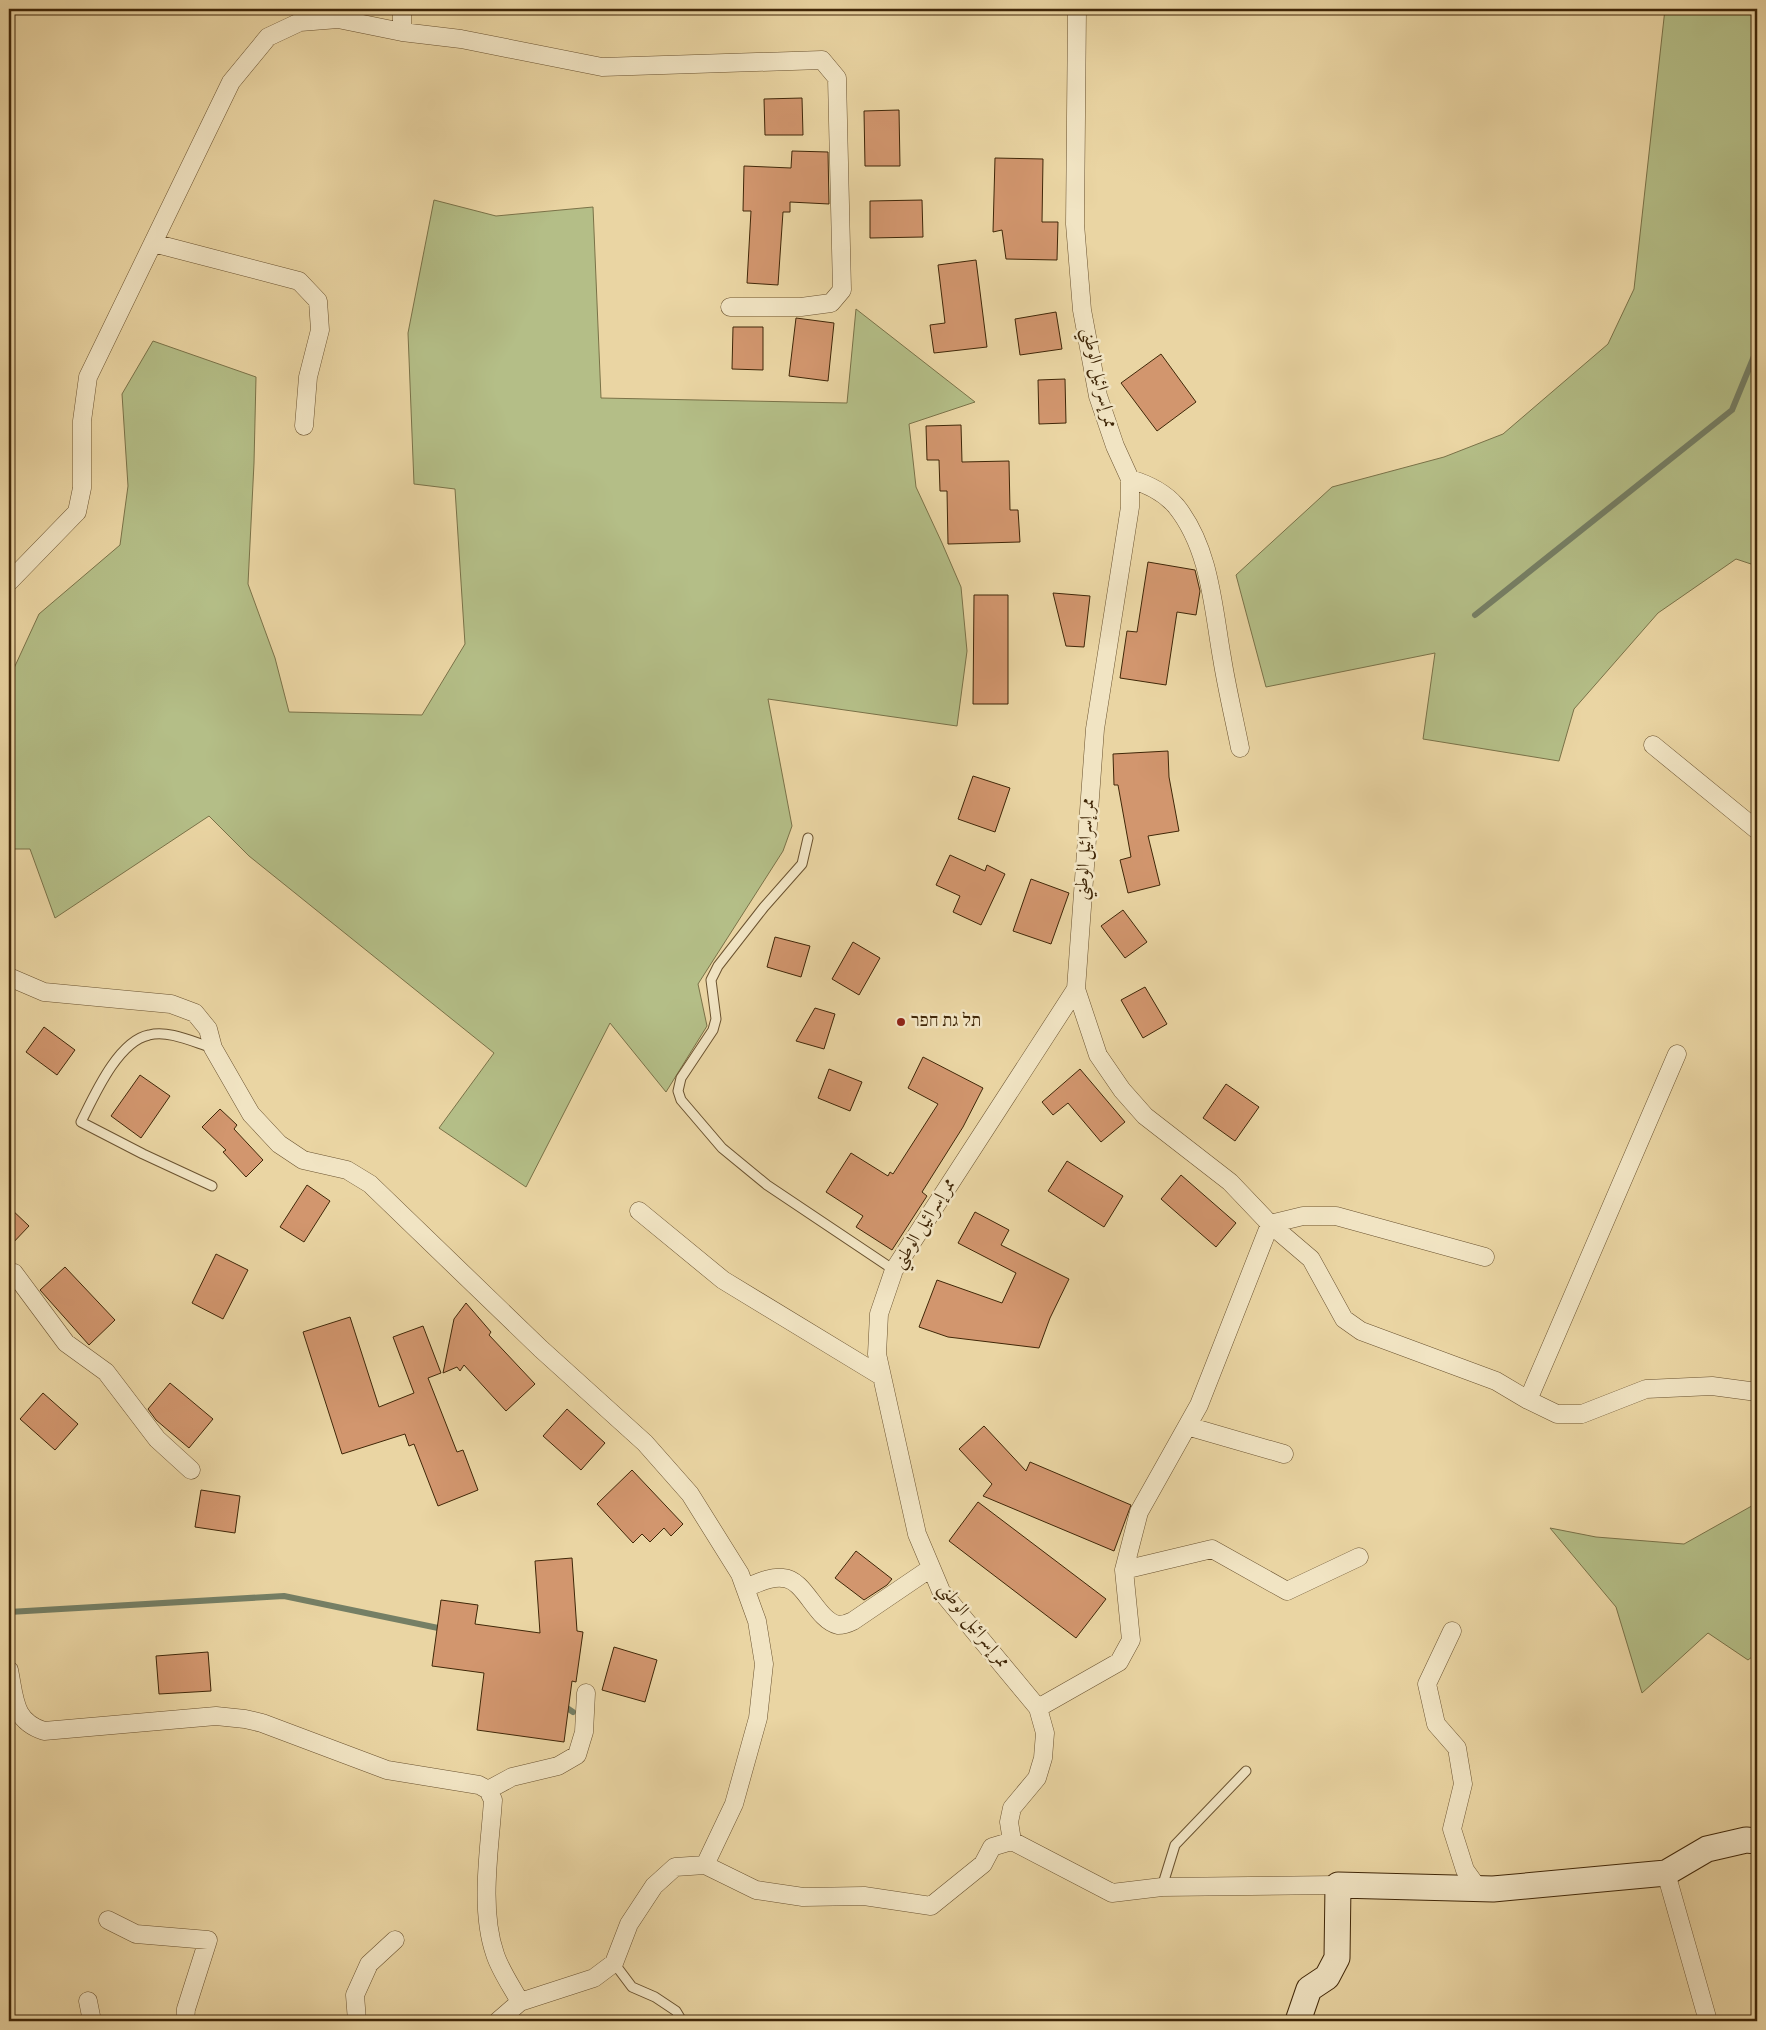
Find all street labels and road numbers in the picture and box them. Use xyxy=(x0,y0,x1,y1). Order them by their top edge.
street label: ممر إسرائيل الوطني xyxy=(1072,325,1122,431)
street label: ممر إسرائيل الوطني xyxy=(1069,797,1105,901)
street label: ممر إسرائيل الوطني xyxy=(887,1174,965,1275)
street label: ممر إسرائيل الوطني xyxy=(930,1578,1015,1676)

